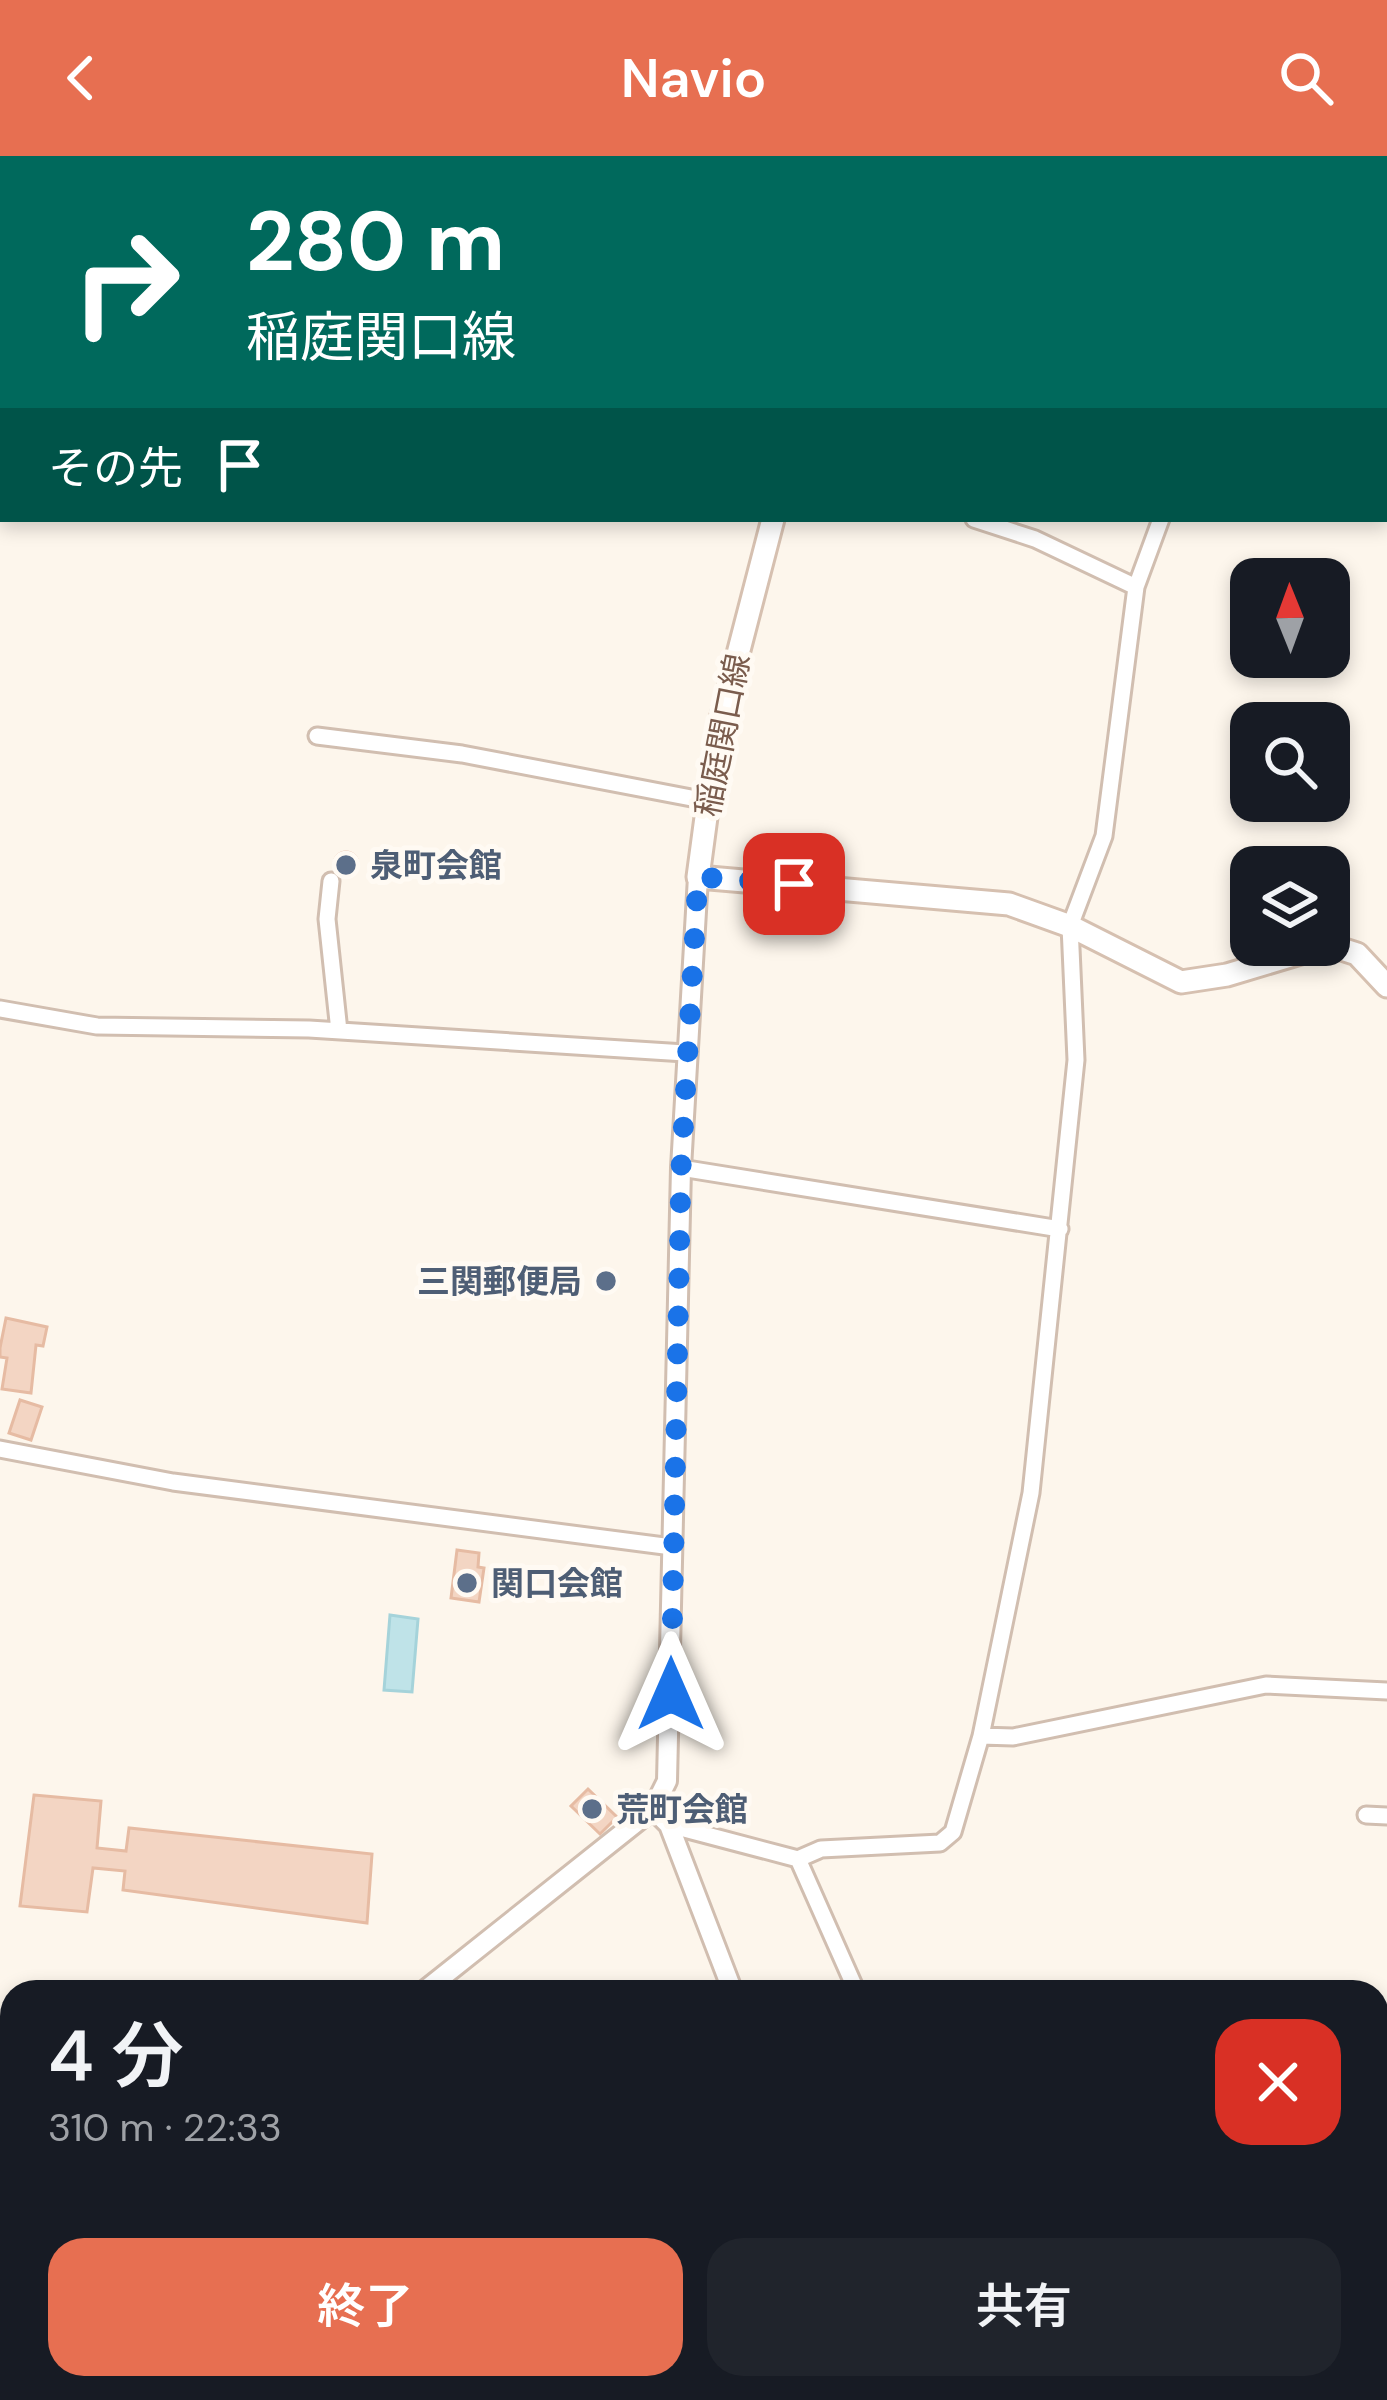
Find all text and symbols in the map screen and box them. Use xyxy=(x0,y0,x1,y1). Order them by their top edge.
text: Navio xyxy=(621,43,766,114)
icon: back xyxy=(48,45,114,111)
icon: search xyxy=(1273,45,1339,111)
text: 280 m xyxy=(246,187,505,296)
icon: right xyxy=(48,204,204,360)
text: 稲庭関口線 xyxy=(246,302,516,373)
icon: arrive xyxy=(207,432,273,498)
text: その先 xyxy=(48,439,183,498)
north arrow xyxy=(1230,558,1350,678)
map controls xyxy=(1230,558,1350,966)
street label: 稲庭関口線 xyxy=(686,650,759,820)
button: search xyxy=(1230,702,1350,822)
pin xyxy=(743,833,845,935)
place label: 泉町会館 xyxy=(370,844,502,887)
button: layers xyxy=(1230,846,1350,966)
icon: arrive xyxy=(761,851,827,917)
marker: 泉町会館 xyxy=(333,852,359,878)
place label: 三関郵便局 xyxy=(417,1260,582,1303)
marker: 三関郵便局 xyxy=(593,1268,619,1294)
place label: 関口会館 xyxy=(491,1562,623,1605)
marker: 関口会館 xyxy=(454,1570,480,1596)
position arrow xyxy=(608,1631,734,1757)
place label: 荒町会館 xyxy=(616,1788,748,1831)
marker: 荒町会館 xyxy=(579,1796,605,1822)
text: 4 分 xyxy=(48,2010,184,2103)
button: close xyxy=(1215,2019,1341,2145)
text: 310 m · 22:33 xyxy=(48,2102,282,2153)
button: 終了 xyxy=(48,2238,683,2376)
button: 共有 xyxy=(707,2238,1341,2376)

